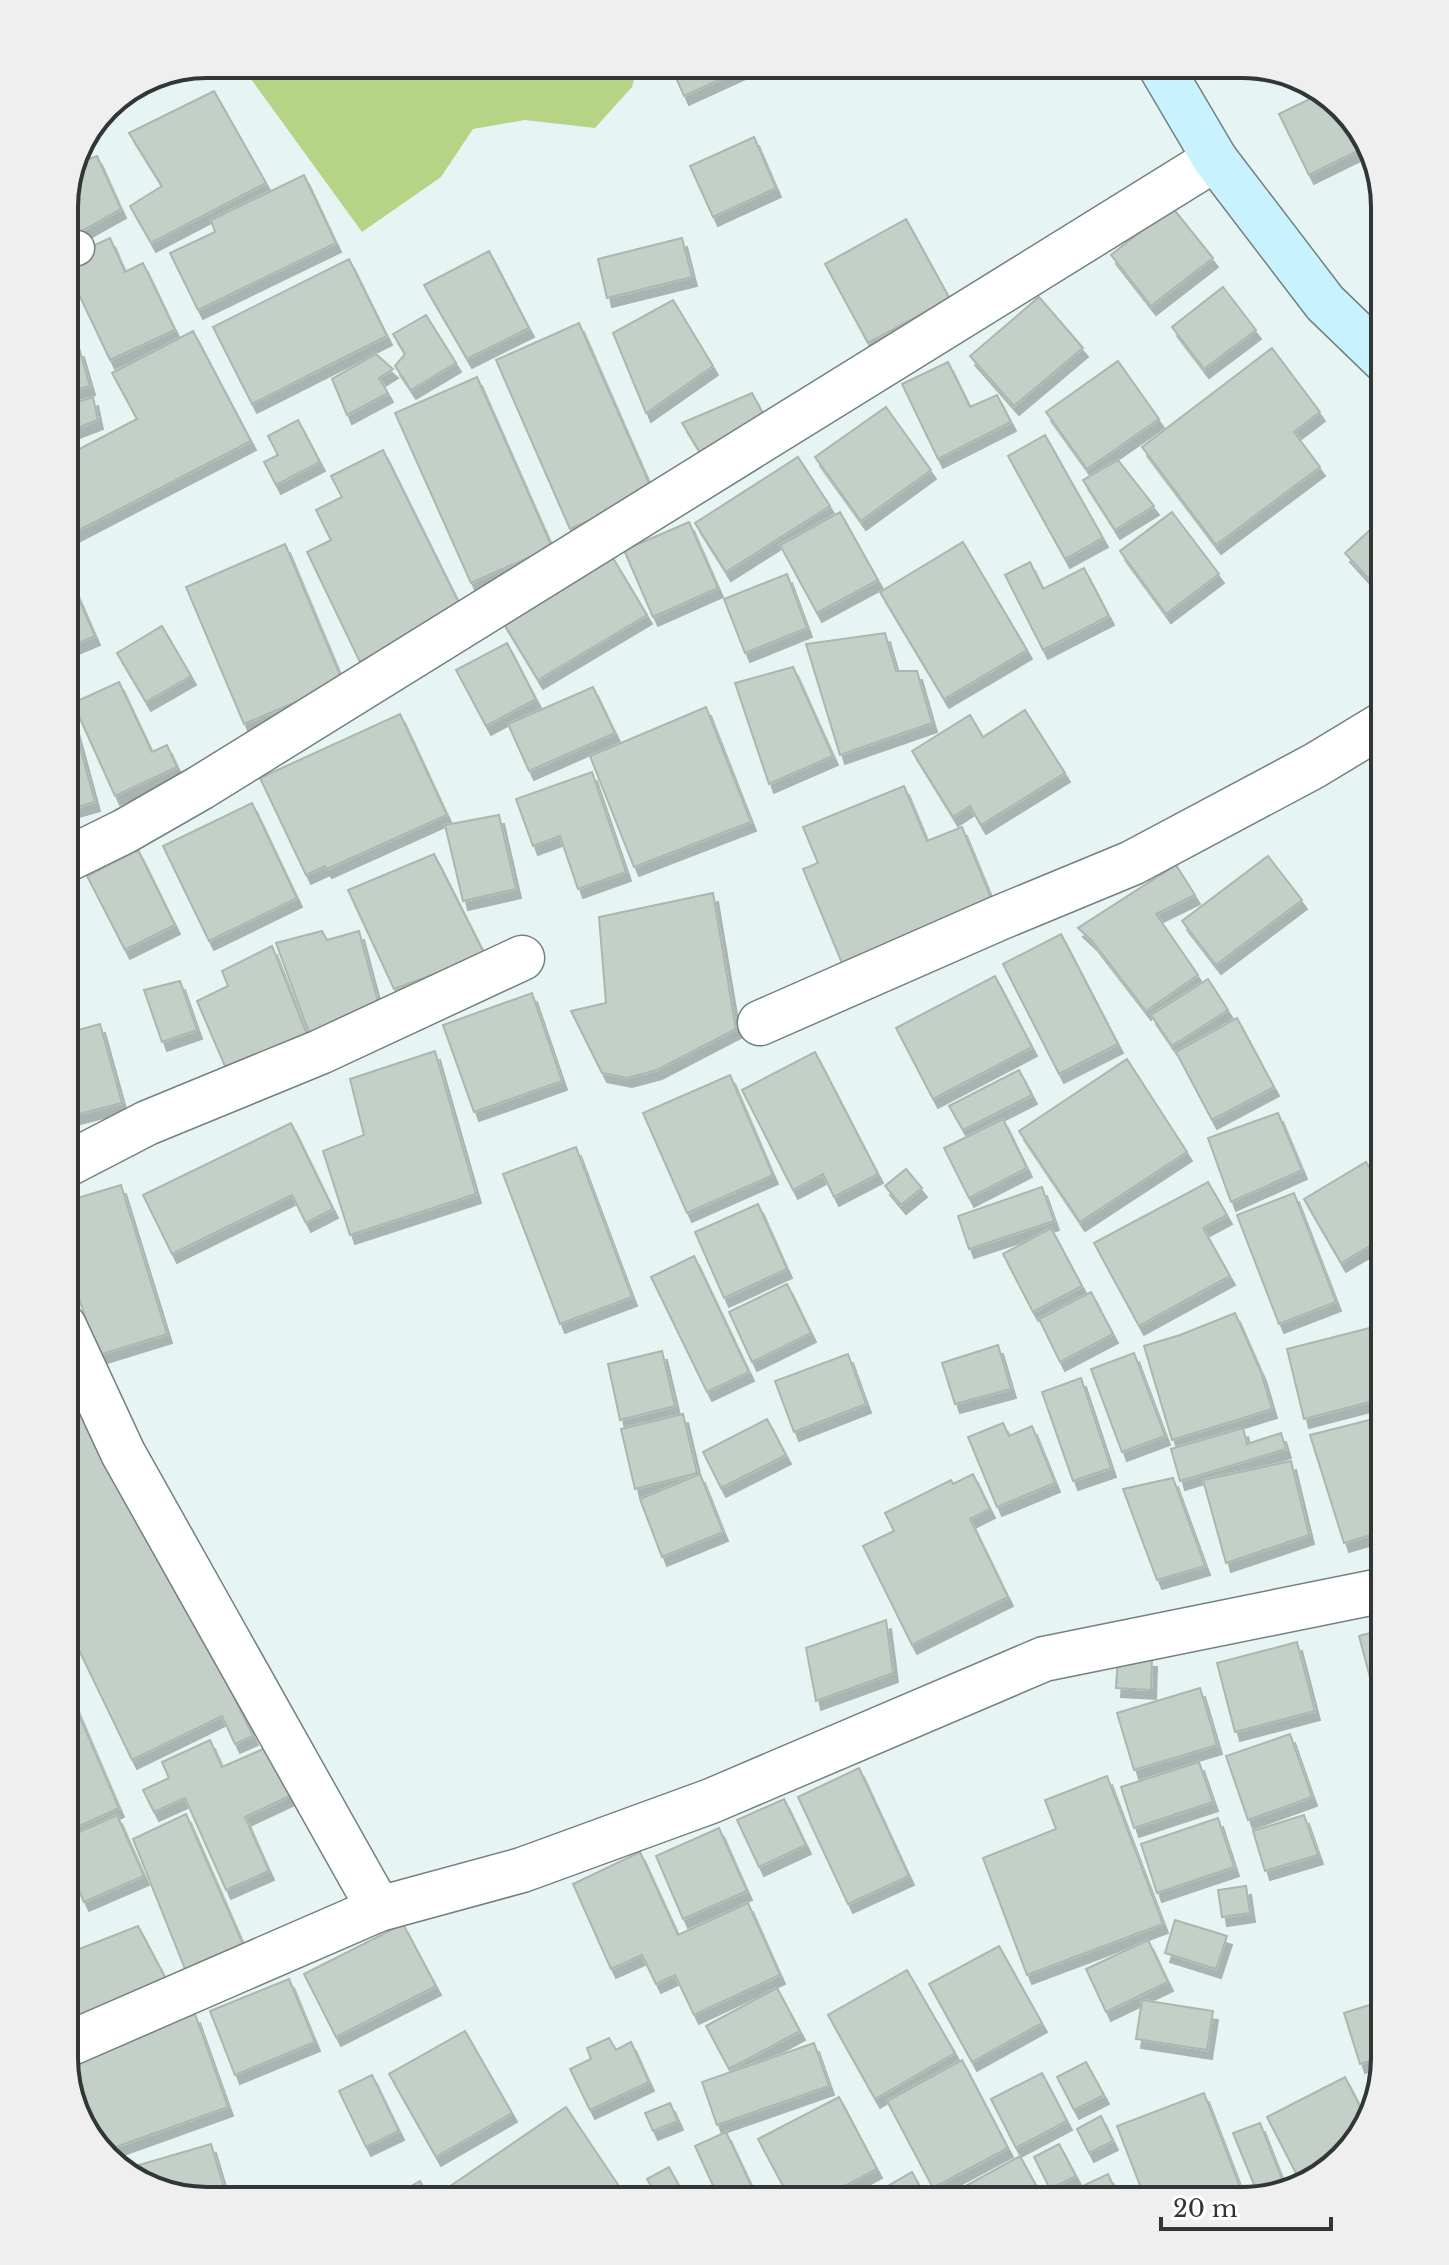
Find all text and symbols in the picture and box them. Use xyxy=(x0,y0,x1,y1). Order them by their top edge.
scale bar xyxy=(1161,2181,1331,2231)
text: 20 m xyxy=(1173,2194,1238,2223)

